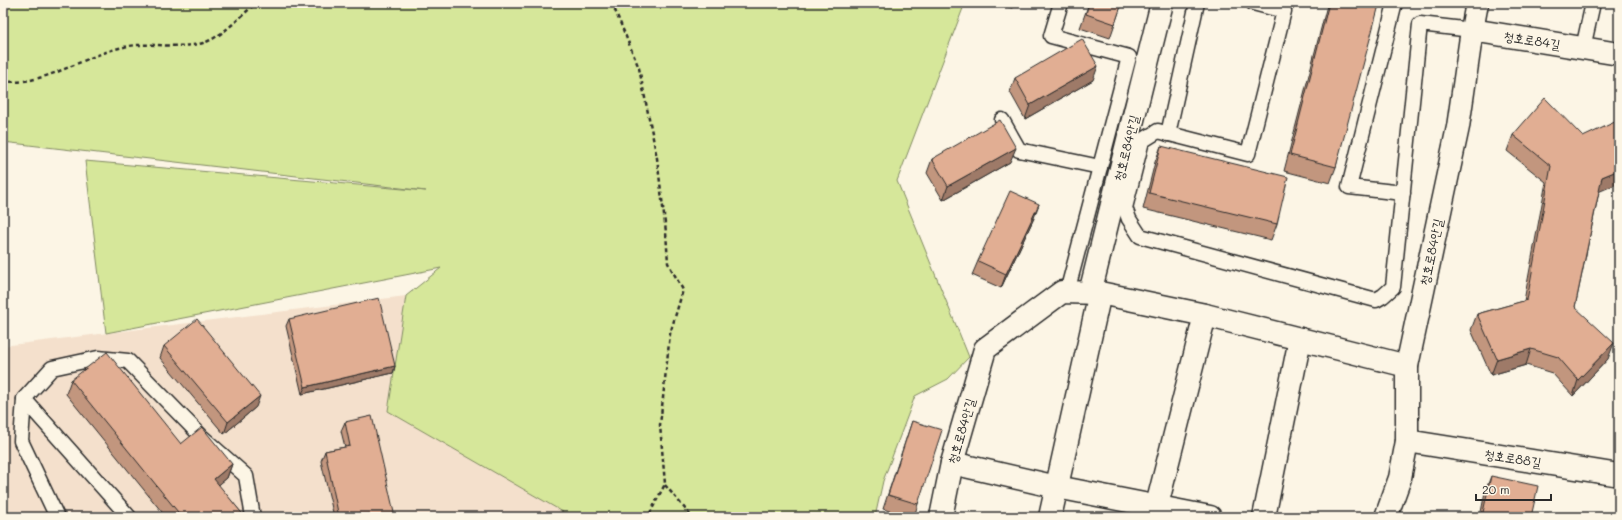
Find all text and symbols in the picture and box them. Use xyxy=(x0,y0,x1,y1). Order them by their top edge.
street label: 청호로84길 xyxy=(1502,27,1562,52)
street label: 청호로84안길 xyxy=(1109,113,1142,183)
street label: 청호로84안길 xyxy=(1415,217,1446,287)
street label: 청호로84안길 xyxy=(943,396,978,466)
street label: 청호로88길 xyxy=(1483,445,1543,470)
scale bar xyxy=(1476,476,1551,502)
text: 20 m xyxy=(1482,481,1510,497)

